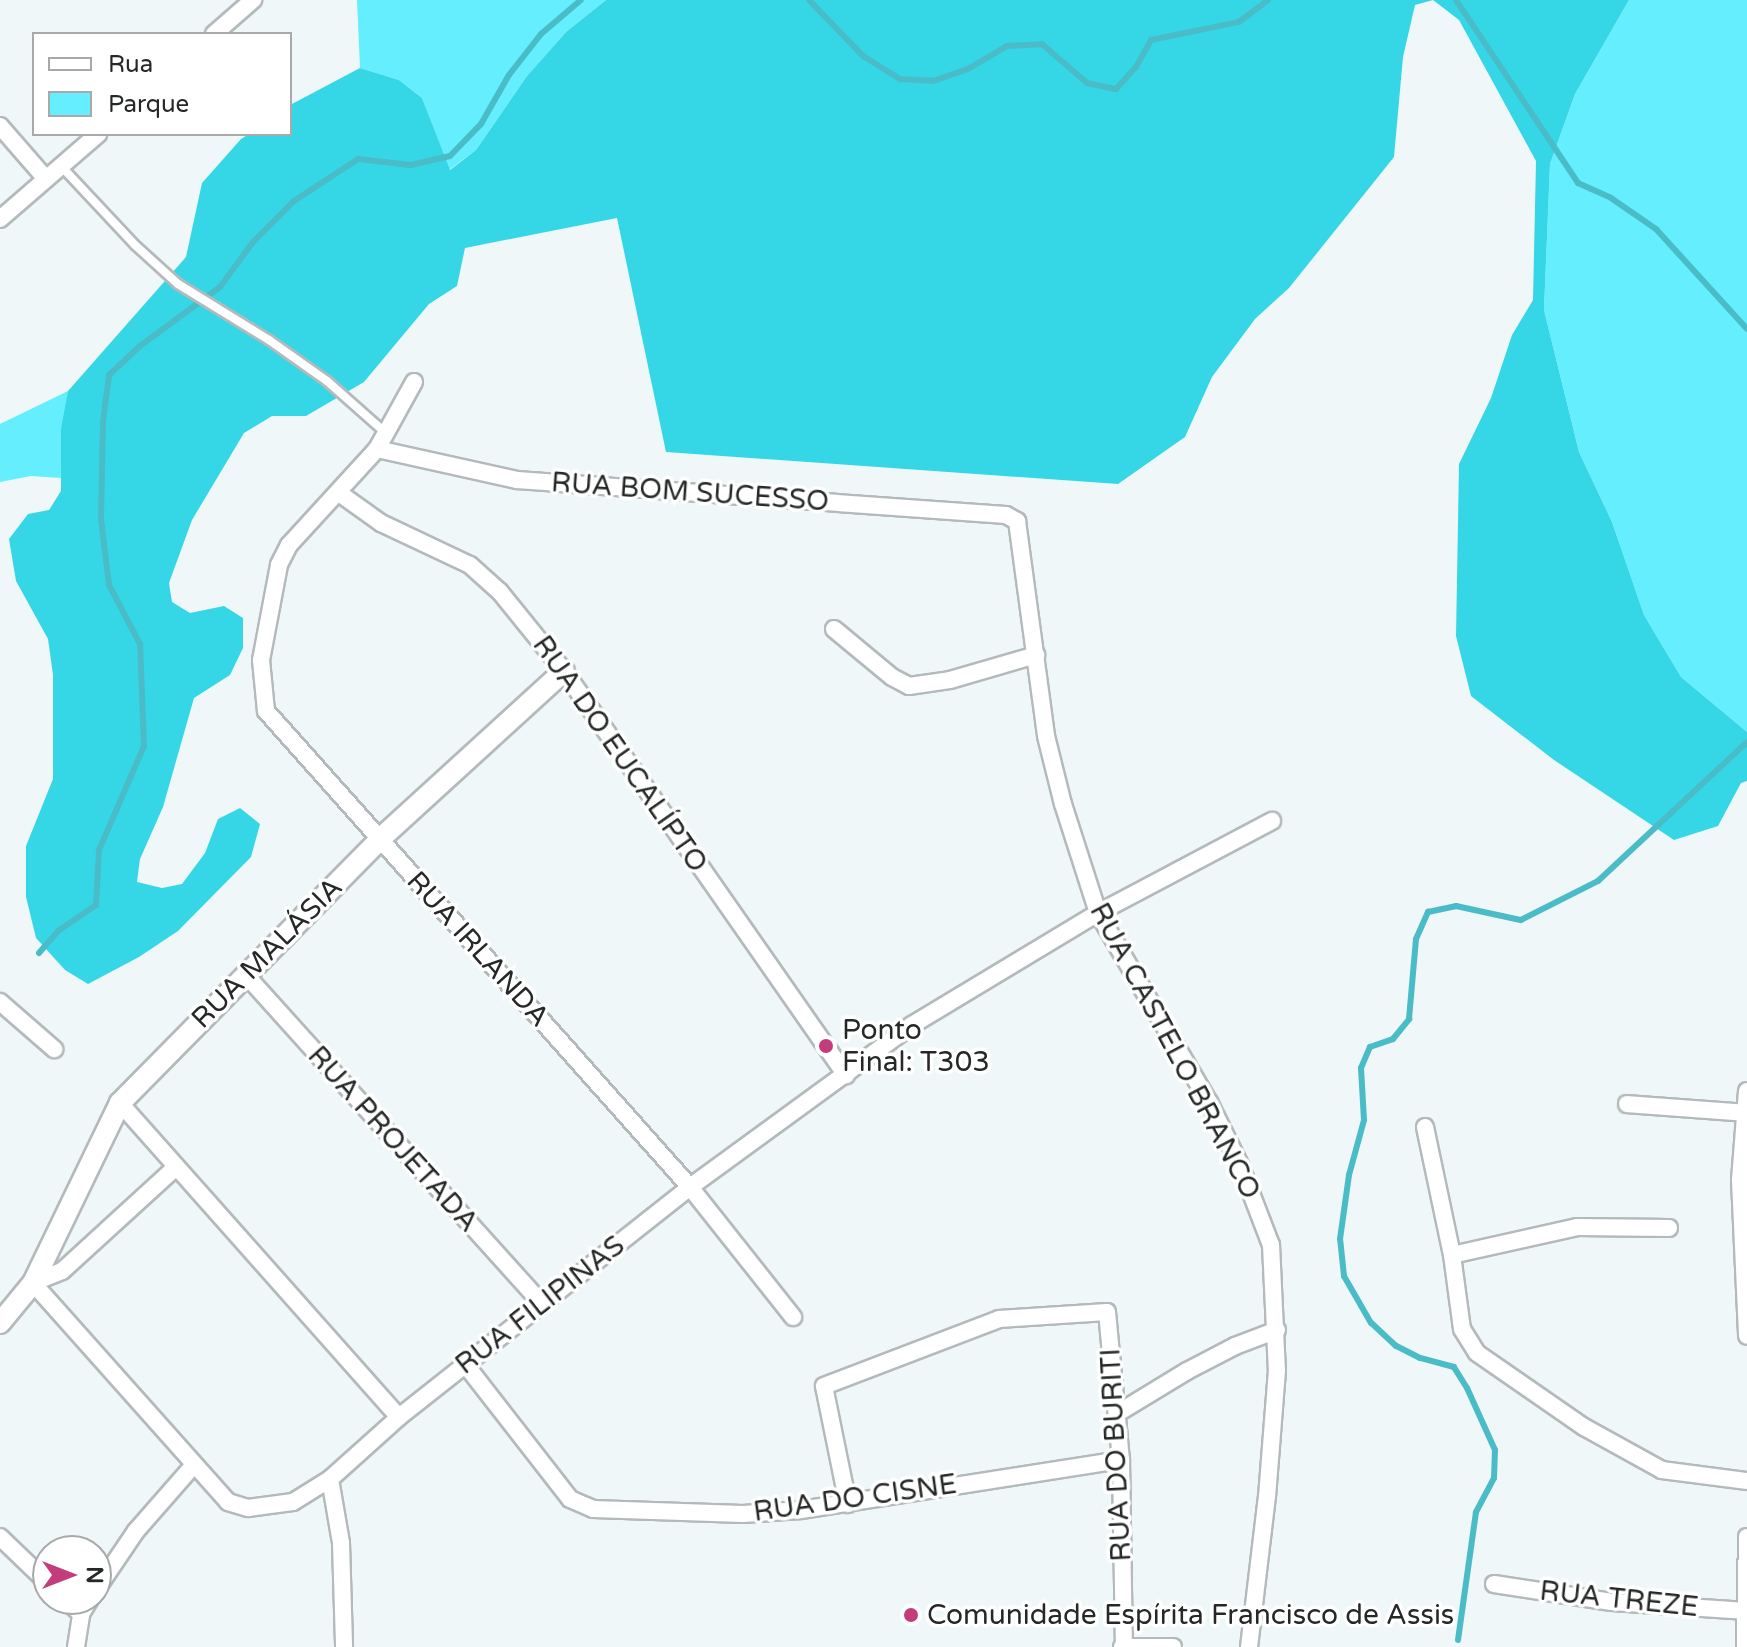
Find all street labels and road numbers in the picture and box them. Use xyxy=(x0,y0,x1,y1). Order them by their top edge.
street label: RUA BOM SUCESSO xyxy=(550,466,830,518)
street label: RUA DO EUCALÍPTO xyxy=(526,629,714,879)
street label: RUA IRLANDA xyxy=(400,865,556,1033)
street label: RUA MALÁSIA xyxy=(185,871,349,1035)
street label: RUA CASTELO BRANCO xyxy=(1083,897,1267,1205)
street label: RUA PROJETADA xyxy=(301,1039,485,1239)
street label: RUA FILIPINAS xyxy=(449,1229,631,1381)
street label: RUA DO BURITI xyxy=(1094,1348,1138,1562)
street label: RUA DO CISNE xyxy=(751,1467,959,1529)
street label: RUA TREZE xyxy=(1538,1574,1700,1624)

